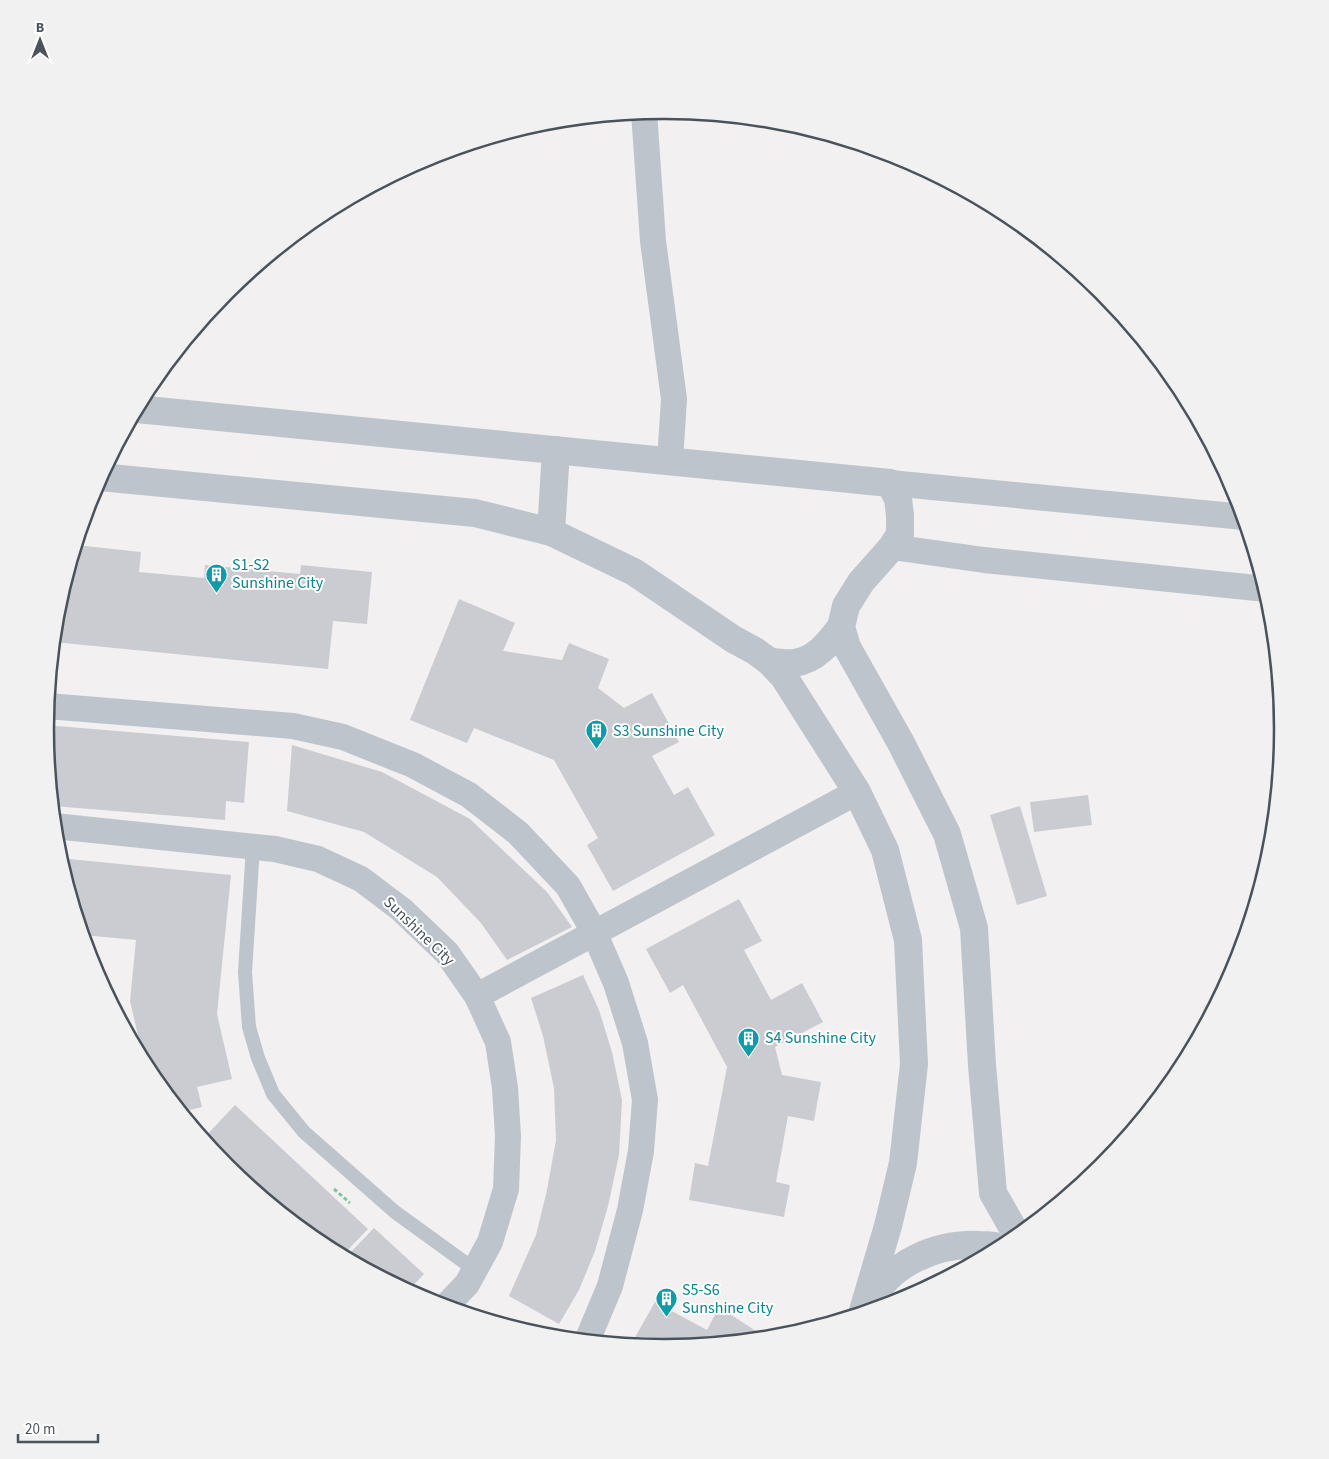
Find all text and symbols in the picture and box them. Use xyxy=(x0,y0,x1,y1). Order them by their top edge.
north arrow xyxy=(15,15,65,65)
text: B xyxy=(36,18,45,38)
place label: S1-S2 Sunshine City xyxy=(232,554,324,594)
building icon: S1-S2 Sunshine City xyxy=(204,562,228,593)
building icon: S3 Sunshine City xyxy=(585,719,609,750)
place label: S3 Sunshine City xyxy=(613,720,724,742)
street label: Sunshine City xyxy=(379,891,460,971)
building icon: S4 Sunshine City xyxy=(737,1026,761,1057)
place label: S4 Sunshine City xyxy=(765,1027,876,1049)
place label: S5-S6 Sunshine City xyxy=(682,1279,774,1319)
building icon: S5-S6 Sunshine City xyxy=(654,1287,678,1318)
scale bar xyxy=(18,1412,98,1444)
text: 20 m xyxy=(25,1419,55,1440)

